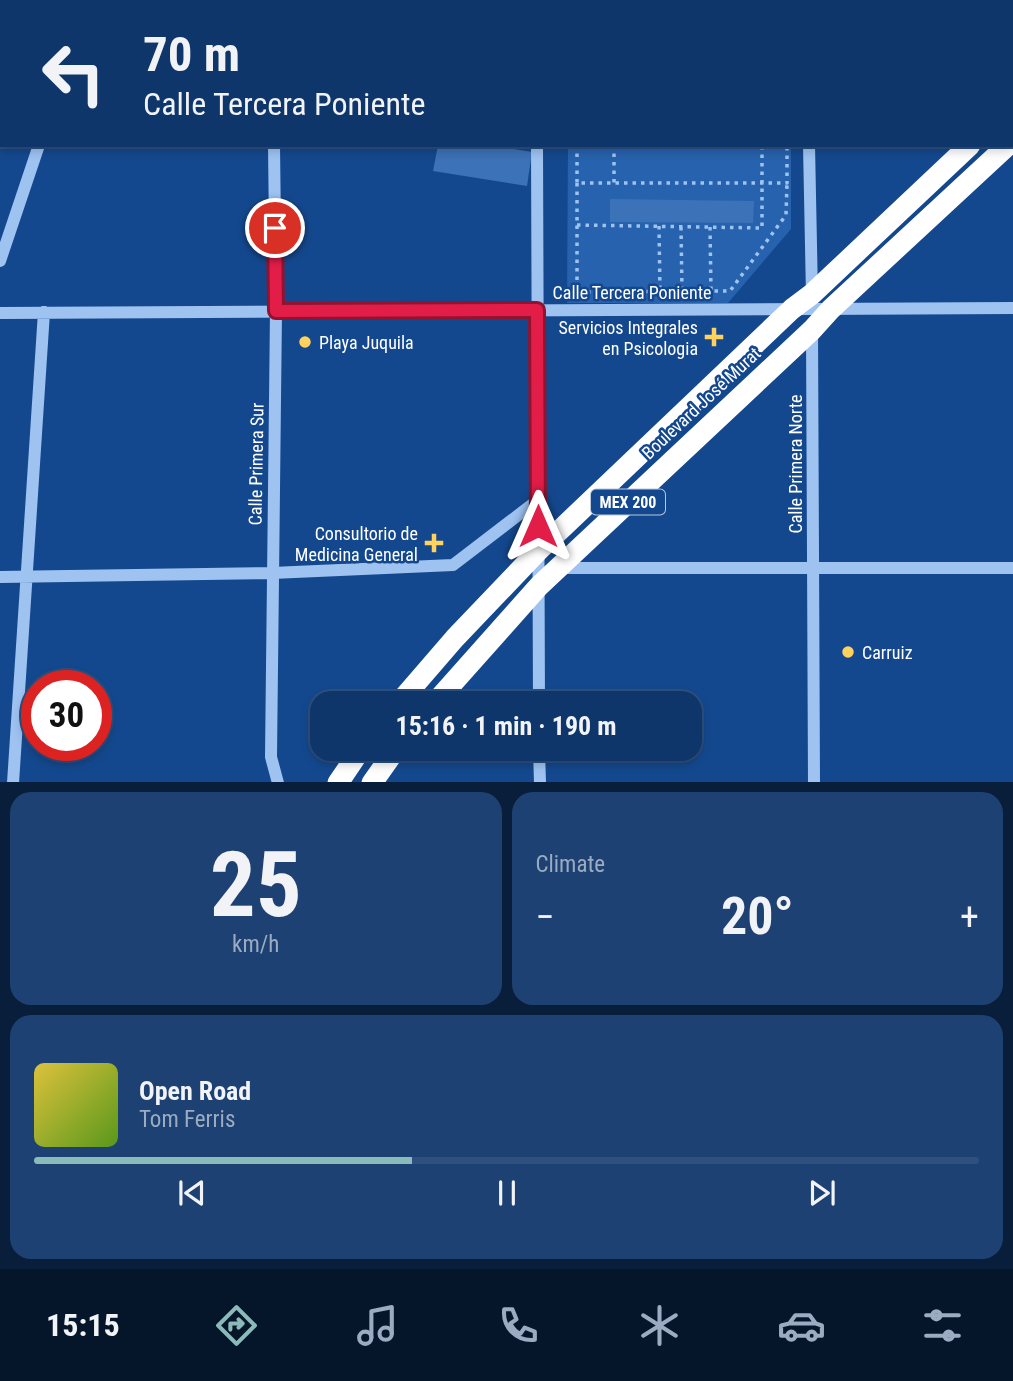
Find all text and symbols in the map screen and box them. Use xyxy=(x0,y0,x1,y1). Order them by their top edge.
text: 70 m xyxy=(143,26,240,83)
icon: left xyxy=(28,28,119,119)
text: Calle Tercera Poniente xyxy=(143,85,425,123)
pin xyxy=(245,198,305,258)
icon: arrive xyxy=(256,209,294,247)
street label: Calle Tercera Poniente xyxy=(553,282,711,303)
place label: Servicios Integrales en Psicologia xyxy=(559,317,698,359)
marker: Servicios Integrales en Psicologia xyxy=(704,327,724,347)
place label: Playa Juquila xyxy=(319,332,414,353)
marker: Playa Juquila xyxy=(297,334,313,350)
street label: Boulevard José Murat xyxy=(637,343,765,463)
street label: Calle Primera Norte xyxy=(785,395,806,534)
street label: Calle Primera Sur xyxy=(244,402,268,526)
position arrow xyxy=(501,489,575,563)
road number: MEX 200 xyxy=(591,489,665,514)
place label: Consultorio de Medicina General xyxy=(295,523,418,565)
marker: Consultorio de Medicina General xyxy=(424,533,444,553)
place label: Carruiz xyxy=(862,642,913,663)
marker: Carruiz xyxy=(840,644,856,660)
speed limit sign: 30 xyxy=(21,670,112,761)
text: 15:16 · 1 min · 190 m xyxy=(396,711,616,741)
text: 25 xyxy=(210,832,302,938)
text: Climate xyxy=(536,851,605,878)
text: 20° xyxy=(721,886,794,947)
text: − xyxy=(536,895,555,939)
text: + xyxy=(960,895,979,939)
text: km/h xyxy=(232,931,279,958)
text: Open Road xyxy=(139,1076,251,1106)
text: Tom Ferris xyxy=(139,1106,235,1133)
icon: previous xyxy=(173,1174,211,1212)
icon: pause xyxy=(488,1174,526,1212)
icon: next xyxy=(803,1174,841,1212)
icon: directions xyxy=(212,1301,261,1350)
icon: music xyxy=(353,1301,402,1350)
icon: phone xyxy=(494,1301,543,1350)
icon: climate xyxy=(635,1301,684,1350)
icon: car xyxy=(777,1301,826,1350)
icon: filters xyxy=(918,1301,967,1350)
text: 15:15 xyxy=(46,1306,120,1344)

